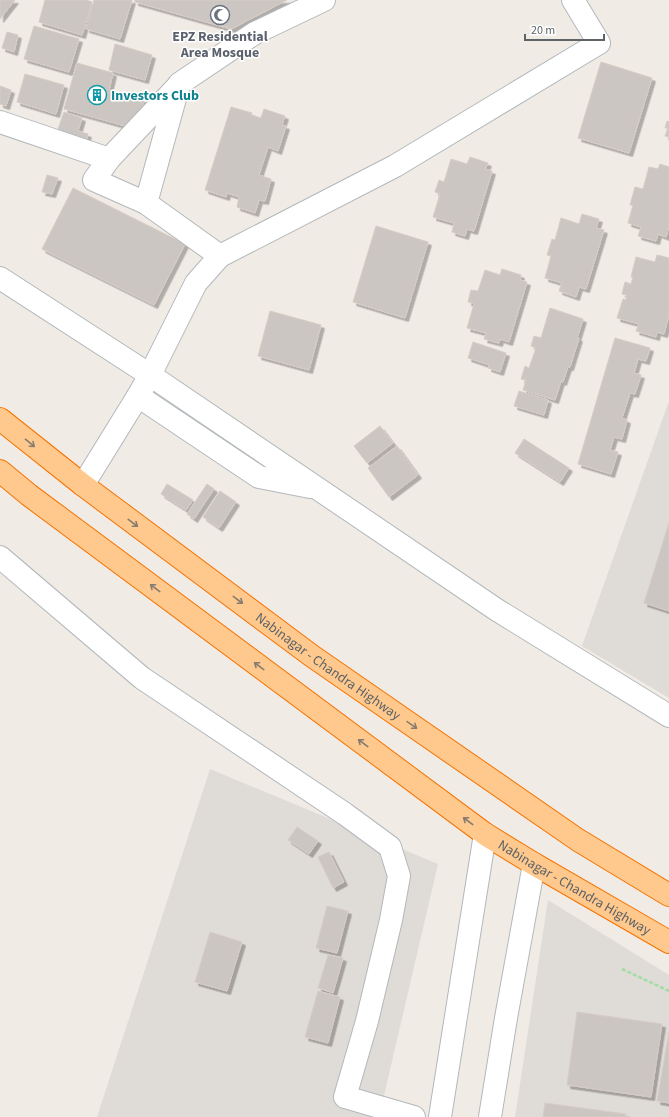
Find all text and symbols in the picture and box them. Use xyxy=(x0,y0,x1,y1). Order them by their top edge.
mosque icon: EPZ Residential Area Mosque xyxy=(209,4,231,26)
scale bar xyxy=(525,16,604,42)
text: 20 m xyxy=(531,22,555,39)
place label: EPZ Residential Area Mosque xyxy=(172,27,268,63)
building icon: Investors Club xyxy=(86,84,108,106)
place label: Investors Club xyxy=(111,86,199,106)
one-way arrow xyxy=(25,439,36,447)
one-way arrow xyxy=(128,518,139,527)
one-way arrow xyxy=(149,584,160,593)
one-way arrow xyxy=(232,596,243,604)
street label: Nabinagar - Chandra Highway xyxy=(251,608,405,726)
one-way arrow xyxy=(254,662,265,670)
one-way arrow xyxy=(406,721,417,729)
one-way arrow xyxy=(358,739,369,748)
one-way arrow xyxy=(462,817,473,825)
street label: Nabinagar - Chandra Highway xyxy=(494,835,655,941)

